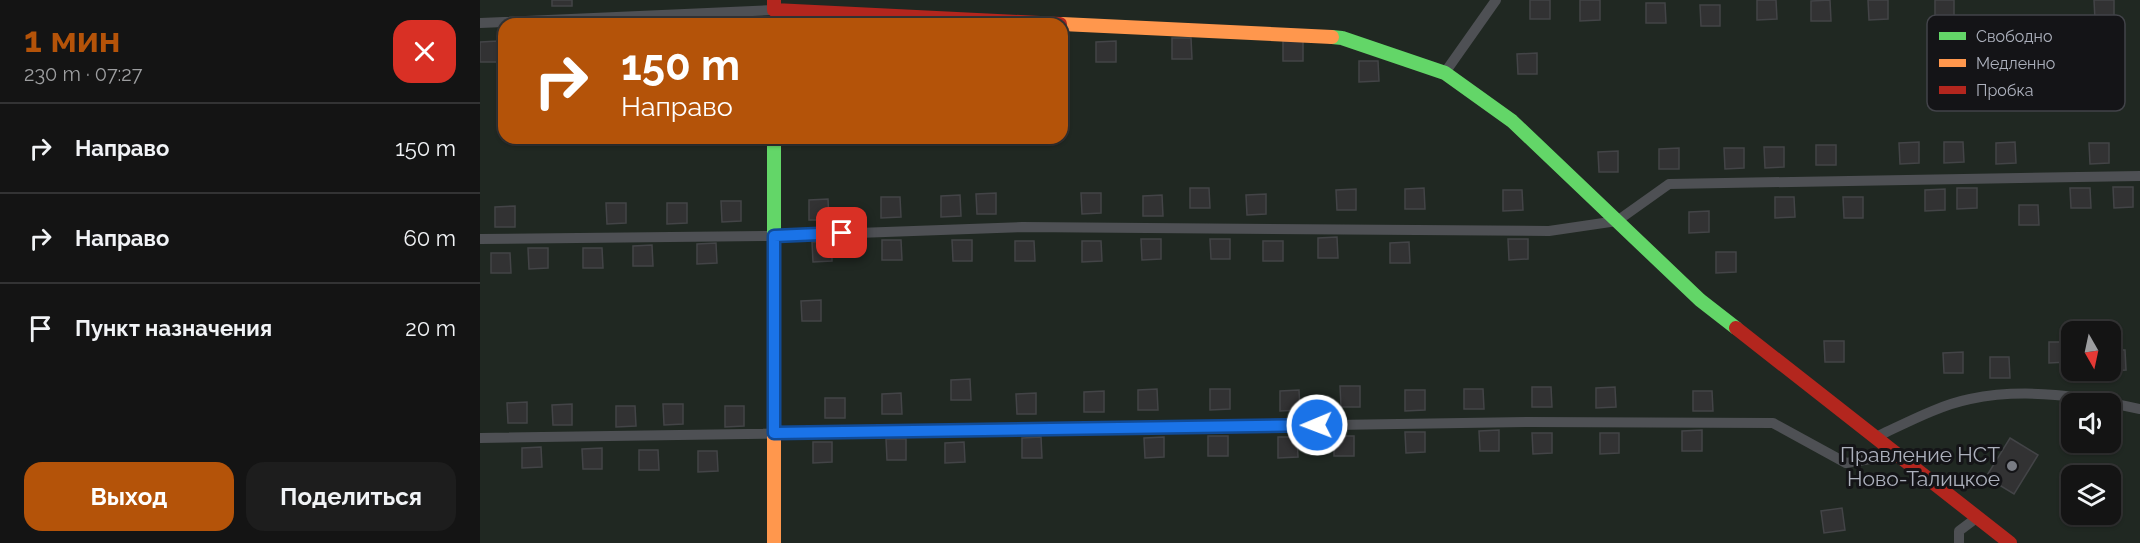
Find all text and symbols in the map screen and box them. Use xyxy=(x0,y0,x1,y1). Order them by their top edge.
legend xyxy=(1927,15,2125,111)
text: 1 мин xyxy=(24,18,120,60)
button: close xyxy=(393,20,456,83)
text: Свободно xyxy=(1976,27,2052,46)
text: 150 m xyxy=(621,41,740,90)
icon: right xyxy=(522,42,600,120)
text: Медленно xyxy=(1976,54,2055,73)
text: 230 m · 07:27 xyxy=(24,62,142,86)
text: Пробка xyxy=(1976,81,2034,100)
text: Направо xyxy=(621,91,733,122)
icon: right xyxy=(24,132,57,165)
text: Направо xyxy=(75,135,169,161)
text: 150 m xyxy=(395,135,456,161)
pin xyxy=(816,207,867,258)
icon: arrive xyxy=(825,216,858,249)
icon: right xyxy=(24,222,57,255)
text: Направо xyxy=(75,225,169,251)
text: 60 m xyxy=(403,225,456,251)
icon: arrive xyxy=(24,312,57,345)
text: Пункт назначения xyxy=(75,315,272,341)
text: 20 m xyxy=(405,315,456,341)
north arrow xyxy=(2061,321,2121,381)
map controls xyxy=(2061,321,2121,525)
position arrow xyxy=(1285,393,1349,457)
button: sound xyxy=(2061,393,2121,453)
place label: Правление НСТ Ново-Талицкое xyxy=(1840,442,2000,491)
marker: Правление НСТ Ново-Талицкое xyxy=(2005,459,2019,473)
button: Выход xyxy=(24,462,234,531)
button: Поделиться xyxy=(246,462,456,531)
button: layers xyxy=(2061,465,2121,525)

